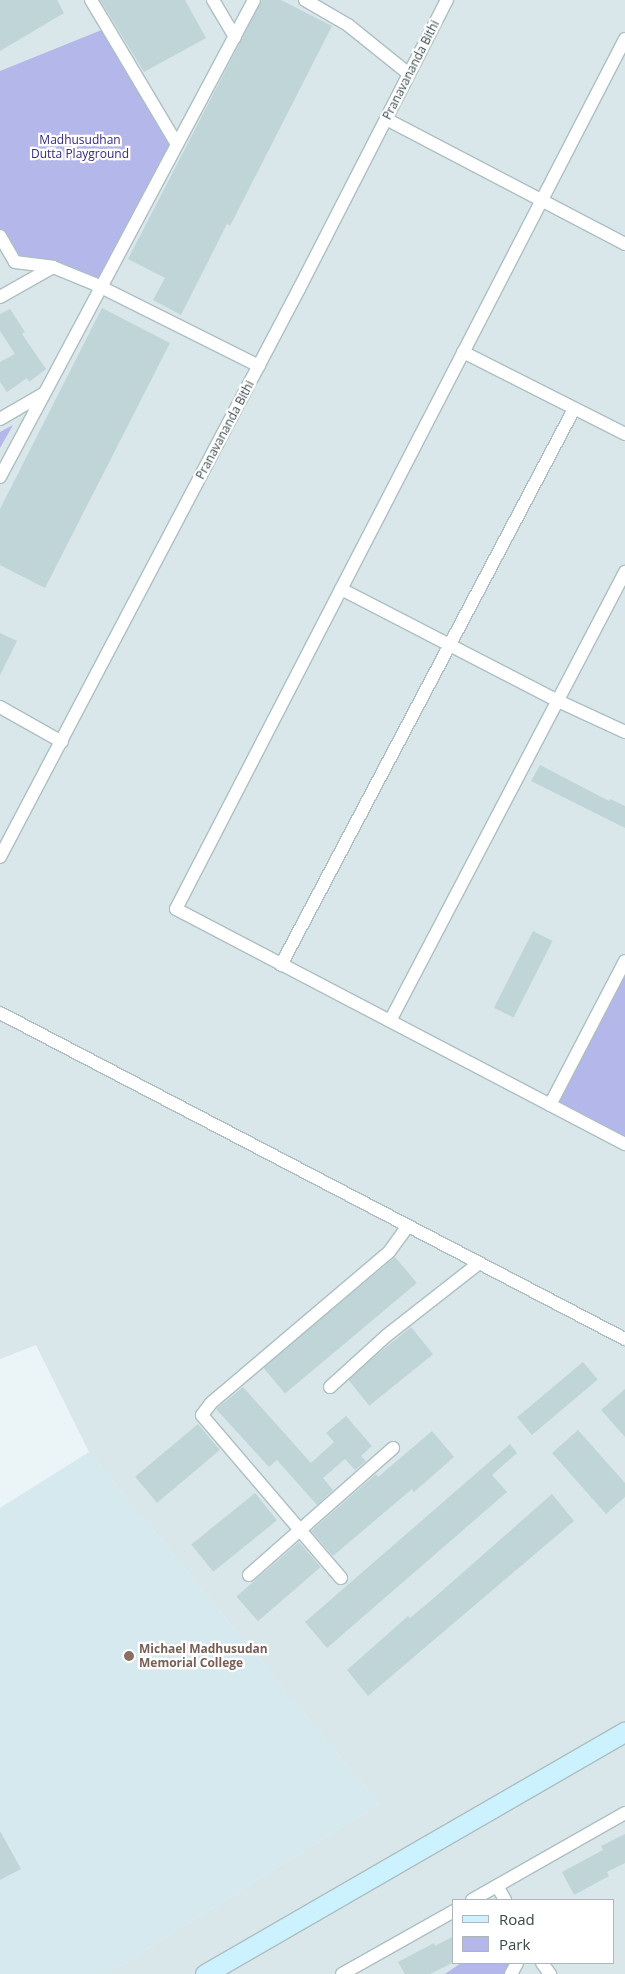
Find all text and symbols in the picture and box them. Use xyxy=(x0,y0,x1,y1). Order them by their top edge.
street label: Pranavananda Bithi xyxy=(380,18,442,122)
park label: Madhusudhan Dutta Playground xyxy=(31,133,129,161)
street label: Pranavananda Bithi xyxy=(193,378,257,482)
place label: Michael Madhusudan Memorial College xyxy=(139,1642,268,1670)
marker: Michael Madhusudan Memorial College xyxy=(123,1650,135,1662)
legend xyxy=(452,1899,615,1964)
text: Road xyxy=(499,1909,535,1929)
text: Park xyxy=(499,1934,530,1954)

